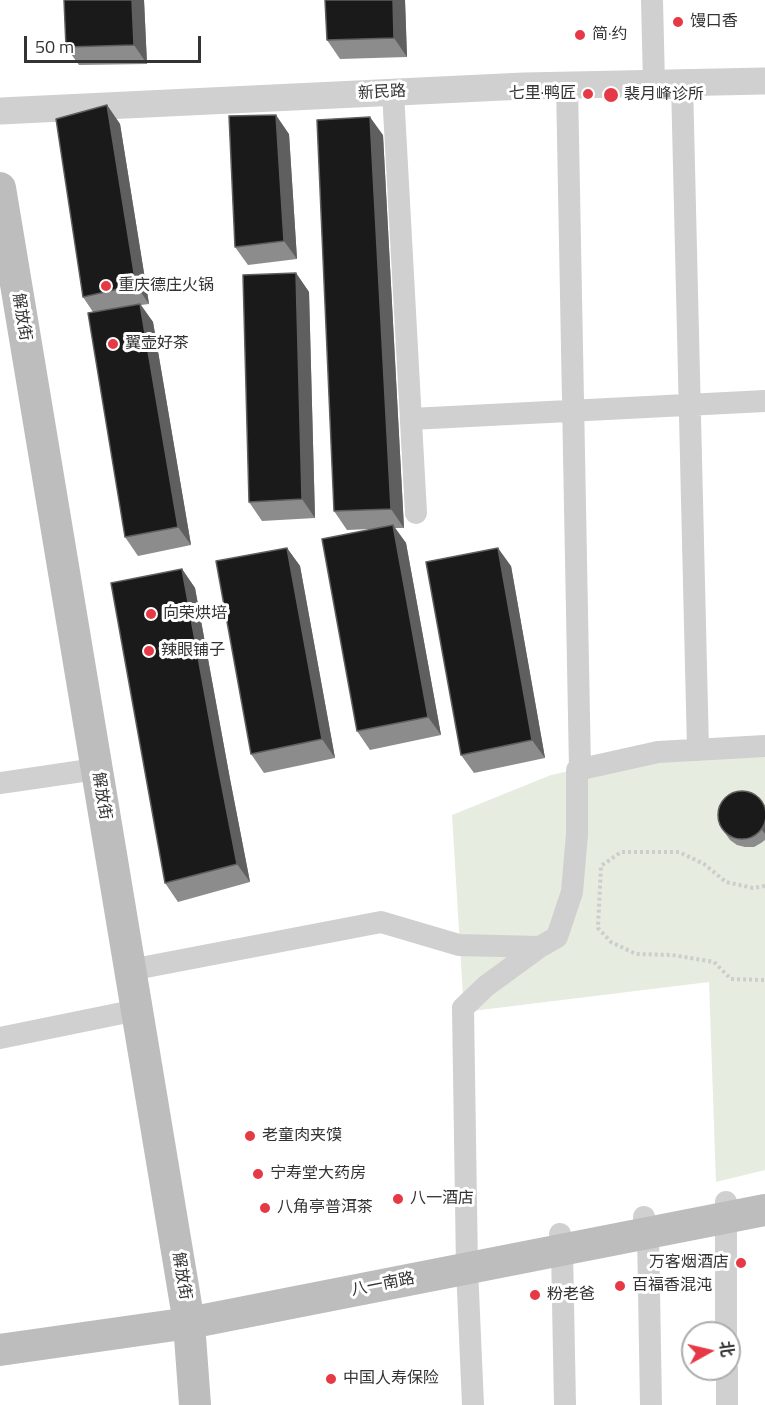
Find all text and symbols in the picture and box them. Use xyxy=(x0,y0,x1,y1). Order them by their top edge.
place label: 馒口香 xyxy=(690,12,738,32)
marker: 馒口香 xyxy=(671,15,685,29)
scale bar xyxy=(27,24,204,62)
place label: 简·约 xyxy=(592,25,627,45)
marker: 简·约 xyxy=(573,28,587,42)
text: 50 m xyxy=(35,33,74,60)
street label: 新民路 xyxy=(358,82,406,104)
place label: 七里·鸭匠 xyxy=(509,84,576,104)
place label: 裴月峰诊所 xyxy=(624,85,704,105)
marker: 裴月峰诊所 xyxy=(602,86,620,104)
marker: 七里·鸭匠 xyxy=(581,87,595,101)
place label: 重庆德庄火锅 xyxy=(118,276,214,296)
marker: 重庆德庄火锅 xyxy=(99,279,113,293)
street label: 解放街 xyxy=(8,292,34,342)
place label: 翼壶好茶 xyxy=(125,334,189,354)
marker: 翼壶好茶 xyxy=(106,337,120,351)
place label: 向荣烘培 xyxy=(163,604,227,624)
marker: 向荣烘培 xyxy=(144,607,158,621)
place label: 辣眼铺子 xyxy=(161,641,225,661)
marker: 辣眼铺子 xyxy=(142,644,156,658)
street label: 解放街 xyxy=(88,771,114,821)
place label: 老童肉夹馍 xyxy=(262,1126,342,1146)
marker: 老童肉夹馍 xyxy=(243,1129,257,1143)
place label: 宁寿堂大药房 xyxy=(270,1164,366,1184)
marker: 宁寿堂大药房 xyxy=(251,1167,265,1181)
place label: 八一酒店 xyxy=(410,1189,474,1209)
marker: 八一酒店 xyxy=(391,1192,405,1206)
place label: 八角亭普洱茶 xyxy=(277,1198,373,1218)
marker: 八角亭普洱茶 xyxy=(258,1201,272,1215)
street label: 解放街 xyxy=(168,1251,194,1301)
place label: 万客烟酒店 xyxy=(649,1253,729,1273)
marker: 万客烟酒店 xyxy=(734,1256,748,1270)
street label: 八一南路 xyxy=(350,1269,416,1301)
place label: 百福香混沌 xyxy=(632,1276,712,1296)
marker: 百福香混沌 xyxy=(613,1279,627,1293)
place label: 粉老爸 xyxy=(547,1285,595,1305)
marker: 粉老爸 xyxy=(528,1288,542,1302)
north arrow xyxy=(681,1321,741,1381)
text: 北 xyxy=(714,1339,740,1358)
place label: 中国人寿保险 xyxy=(343,1369,439,1389)
marker: 中国人寿保险 xyxy=(324,1372,338,1386)

